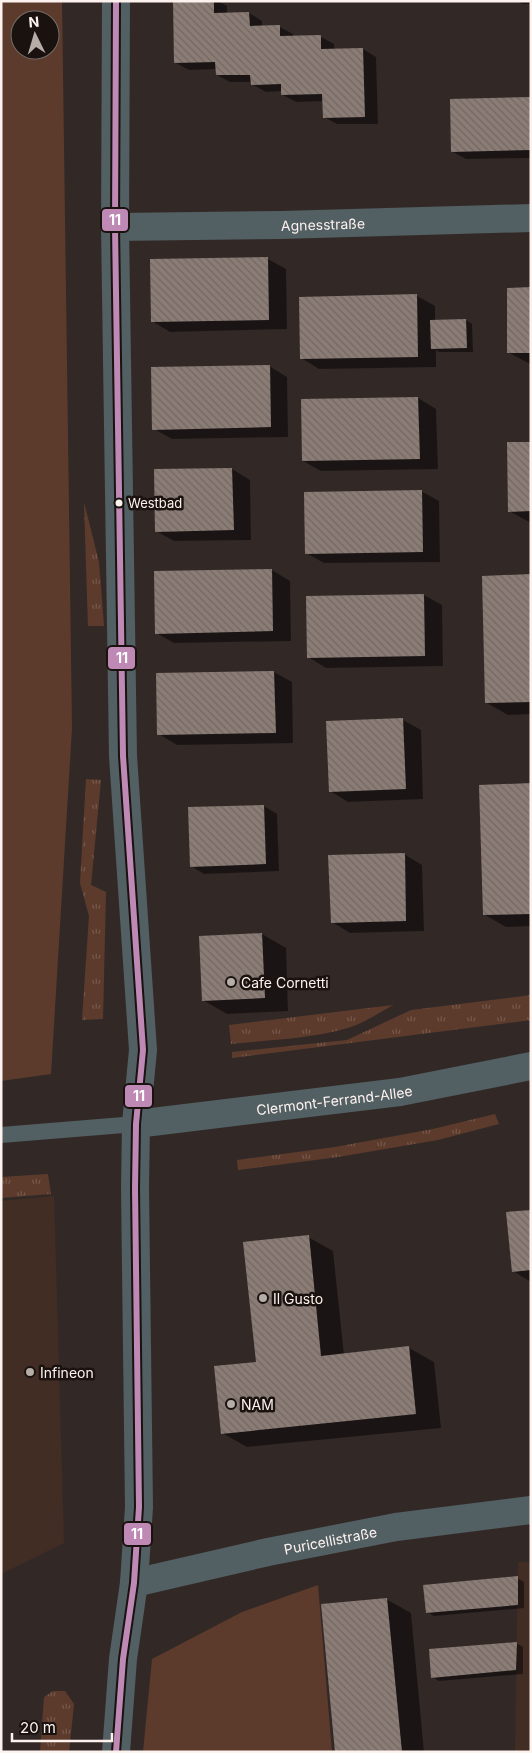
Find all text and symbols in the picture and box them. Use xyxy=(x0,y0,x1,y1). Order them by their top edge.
north arrow xyxy=(10,10,60,60)
text: N xyxy=(28,13,40,30)
line badge: 11 xyxy=(101,208,129,232)
text: 11 xyxy=(109,211,121,228)
street label: Agnesstraße xyxy=(281,214,365,233)
place label: Westbad xyxy=(128,495,182,511)
marker: Westbad xyxy=(114,498,124,508)
line badge: 11 xyxy=(107,646,136,670)
text: 11 xyxy=(116,649,128,666)
place label: Cafe Cornetti xyxy=(241,974,329,991)
marker: Cafe Cornetti xyxy=(225,976,237,988)
street label: Clermont-Ferrand-Allee xyxy=(255,1081,414,1118)
line badge: 11 xyxy=(124,1084,153,1108)
text: 11 xyxy=(133,1087,145,1104)
place label: Il Gusto xyxy=(273,1290,323,1307)
marker: Il Gusto xyxy=(257,1292,269,1304)
place label: Infineon xyxy=(40,1364,94,1381)
marker: Infineon xyxy=(24,1366,36,1378)
place label: NAM xyxy=(241,1396,274,1413)
marker: NAM xyxy=(225,1398,237,1410)
line badge: 11 xyxy=(123,1522,152,1546)
street label: Puricellistraße xyxy=(282,1522,378,1557)
text: 11 xyxy=(131,1525,143,1542)
scale bar xyxy=(12,1710,112,1742)
text: 20 m xyxy=(20,1718,56,1737)

